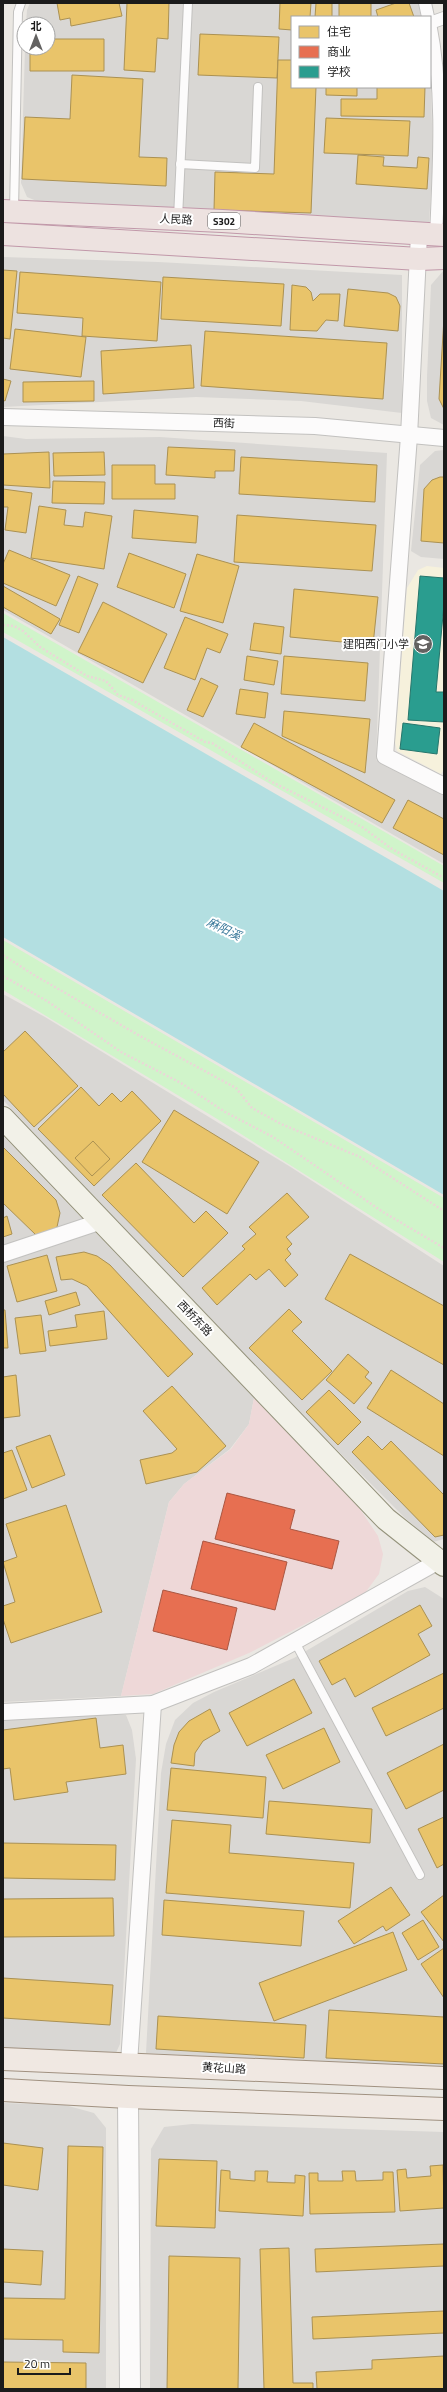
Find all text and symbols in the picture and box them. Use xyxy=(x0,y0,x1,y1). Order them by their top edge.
north arrow xyxy=(16,16,56,56)
legend xyxy=(291,16,431,88)
text: 北 xyxy=(31,18,42,34)
text: 住宅 xyxy=(327,22,351,41)
text: 商业 xyxy=(327,42,351,61)
text: 学校 xyxy=(327,62,351,81)
street label: 人民路 xyxy=(159,210,193,228)
road number: S302 xyxy=(208,213,240,229)
street label: 西街 xyxy=(213,415,235,431)
school or university icon: 建阳西门小学 xyxy=(412,633,434,655)
place label: 建阳西门小学 xyxy=(343,636,409,652)
water label: 麻阳溪 xyxy=(204,912,246,946)
street label: 西桥东路 xyxy=(174,1297,216,1339)
street label: 黄花山路 xyxy=(202,2059,246,2077)
scale bar xyxy=(18,2350,70,2376)
text: 20 m xyxy=(24,2354,50,2373)

